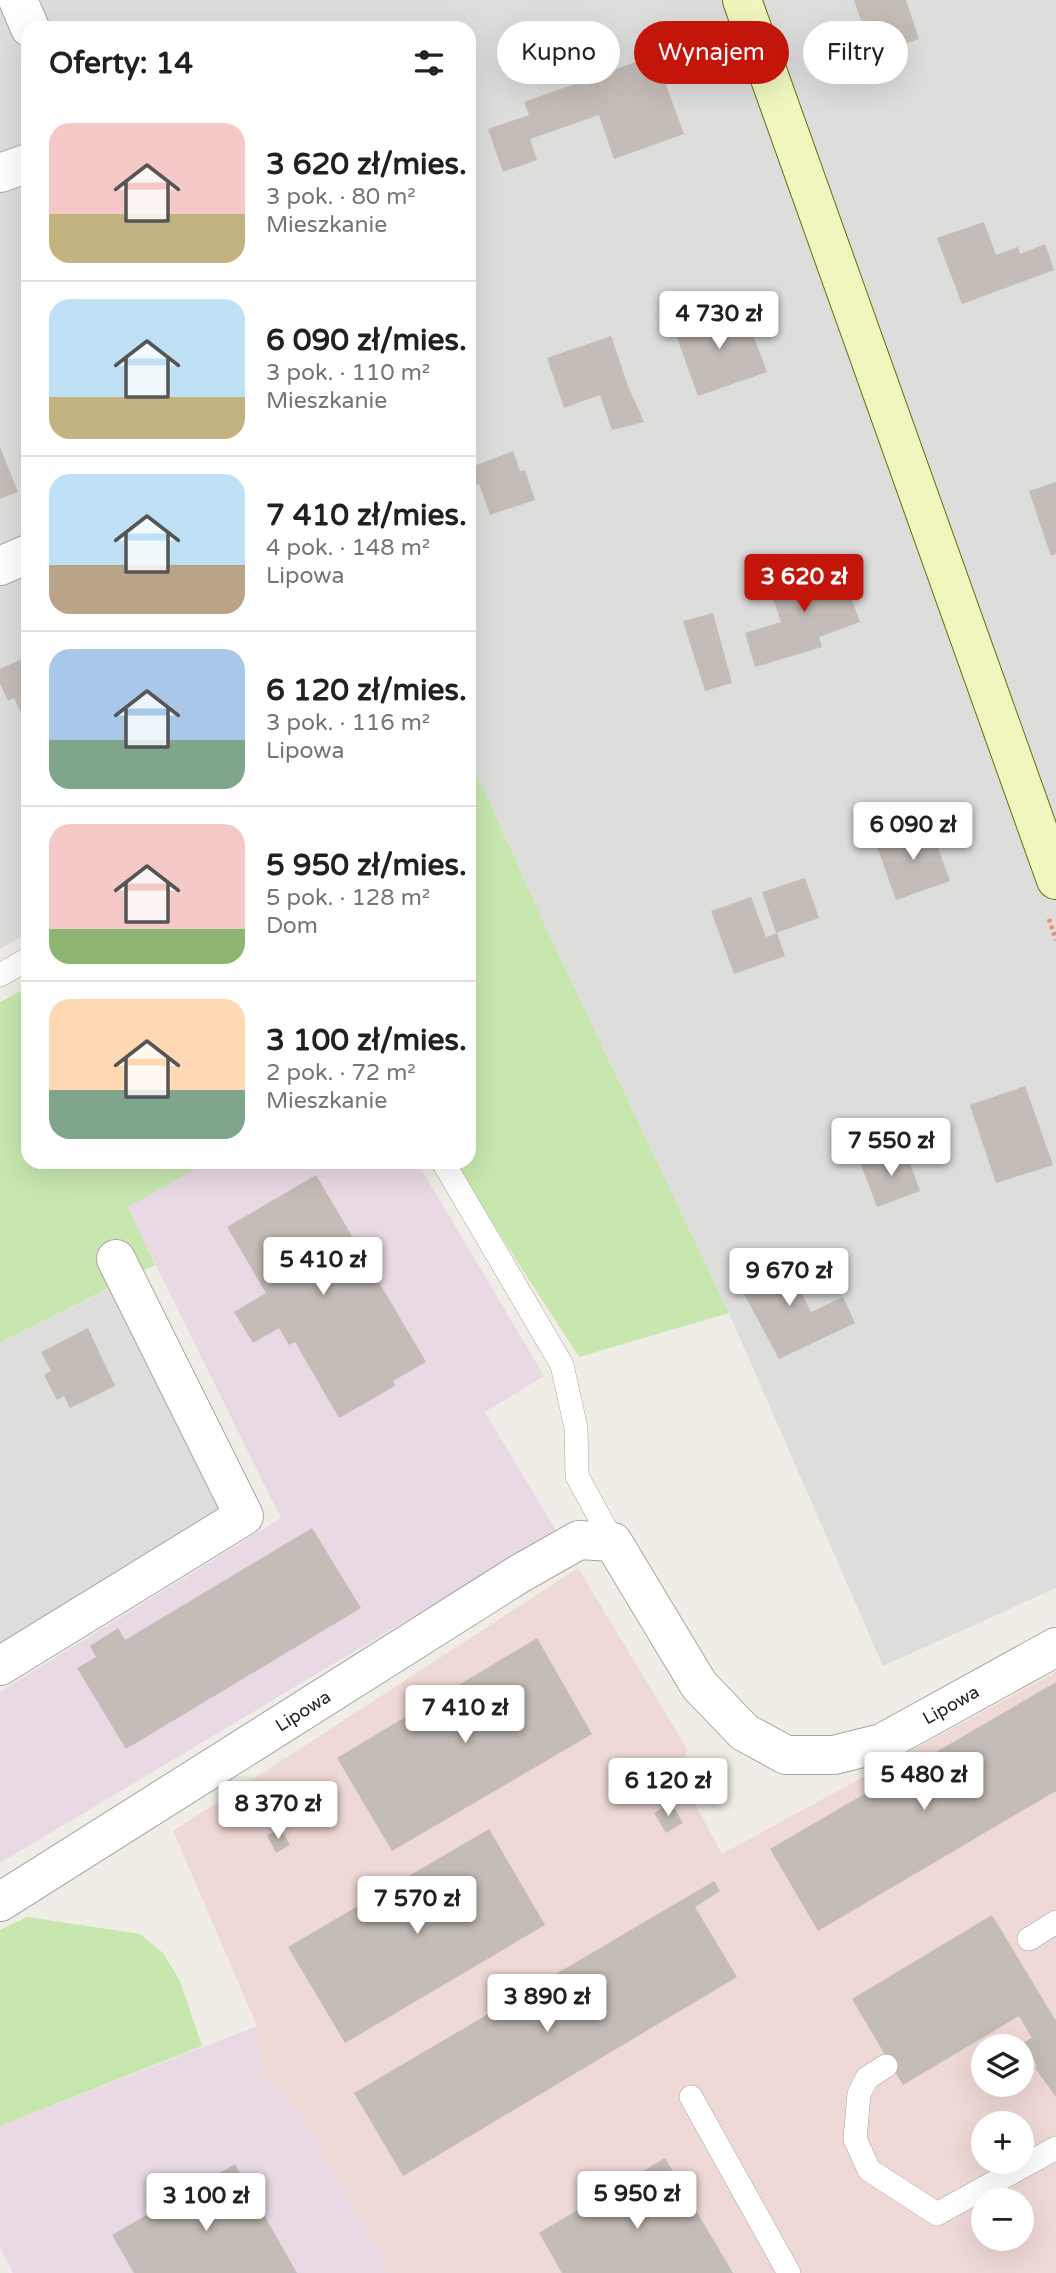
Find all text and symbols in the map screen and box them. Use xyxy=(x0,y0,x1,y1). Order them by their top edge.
chip: Kupno xyxy=(497,21,620,84)
chip: Wynajem xyxy=(634,21,789,84)
chip: Filtry xyxy=(803,21,908,84)
icon: filters xyxy=(410,44,448,82)
text: Oferty: 14 xyxy=(49,45,193,82)
text: 3 620 zł/mies. xyxy=(266,146,467,183)
icon: home xyxy=(105,151,189,235)
text: 3 pok. · 80 m² xyxy=(266,183,416,211)
text: Mieszkanie xyxy=(266,211,387,239)
pin: 4 730 zł xyxy=(647,292,791,351)
text: 4 730 zł xyxy=(675,300,763,328)
text: 6 090 zł/mies. xyxy=(266,322,467,359)
icon: home xyxy=(105,327,189,411)
text: 3 pok. · 110 m² xyxy=(266,359,430,387)
text: Mieszkanie xyxy=(266,387,387,415)
text: 7 410 zł/mies. xyxy=(266,497,467,534)
icon: home xyxy=(105,502,189,586)
text: 4 pok. · 148 m² xyxy=(266,534,430,562)
pin: 3 620 zł xyxy=(732,554,876,614)
text: Lipowa xyxy=(266,562,344,590)
text: 3 620 zł xyxy=(760,563,848,591)
text: 6 120 zł/mies. xyxy=(266,672,467,709)
icon: home xyxy=(105,677,189,761)
text: 3 pok. · 116 m² xyxy=(266,709,430,737)
text: Lipowa xyxy=(266,737,344,765)
pin: 6 090 zł xyxy=(841,802,985,862)
text: 6 090 zł xyxy=(869,811,957,839)
text: 5 950 zł/mies. xyxy=(266,847,467,884)
icon: home xyxy=(105,852,189,936)
text: 5 pok. · 128 m² xyxy=(266,884,430,912)
text: Dom xyxy=(266,912,318,940)
text: 3 100 zł/mies. xyxy=(266,1022,467,1059)
icon: home xyxy=(105,1027,189,1111)
text: 2 pok. · 72 m² xyxy=(266,1059,416,1087)
text: Mieszkanie xyxy=(266,1087,387,1115)
pin: 7 550 zł xyxy=(819,1118,963,1178)
text: 7 550 zł xyxy=(847,1127,935,1155)
pin: 5 410 zł xyxy=(251,1238,395,1297)
text: 5 410 zł xyxy=(279,1246,367,1274)
pin: 9 670 zł xyxy=(717,1248,861,1308)
text: 9 670 zł xyxy=(745,1257,833,1285)
street label: Lipowa xyxy=(919,1681,983,1729)
street label: Lipowa xyxy=(271,1685,335,1737)
pin: 7 410 zł xyxy=(393,1686,537,1745)
text: 7 410 zł xyxy=(421,1694,509,1722)
pin: 5 480 zł xyxy=(852,1752,996,1812)
pin: 6 120 zł xyxy=(596,1758,740,1818)
text: 5 480 zł xyxy=(880,1761,968,1789)
text: 6 120 zł xyxy=(624,1767,712,1795)
pin: 8 370 zł xyxy=(206,1782,350,1841)
text: 8 370 zł xyxy=(234,1790,322,1818)
pin: 7 570 zł xyxy=(345,1876,489,1936)
text: 7 570 zł xyxy=(373,1885,461,1913)
pin: 3 890 zł xyxy=(475,1974,619,2034)
text: 3 890 zł xyxy=(503,1983,591,2011)
map controls xyxy=(971,2034,1034,2251)
button: layers xyxy=(971,2034,1034,2097)
button: + xyxy=(971,2111,1034,2174)
pin: 5 950 zł xyxy=(565,2172,709,2231)
pin: 3 100 zł xyxy=(134,2174,278,2233)
text: 5 950 zł xyxy=(593,2180,681,2208)
text: 3 100 zł xyxy=(162,2182,250,2210)
button: − xyxy=(971,2188,1034,2251)

